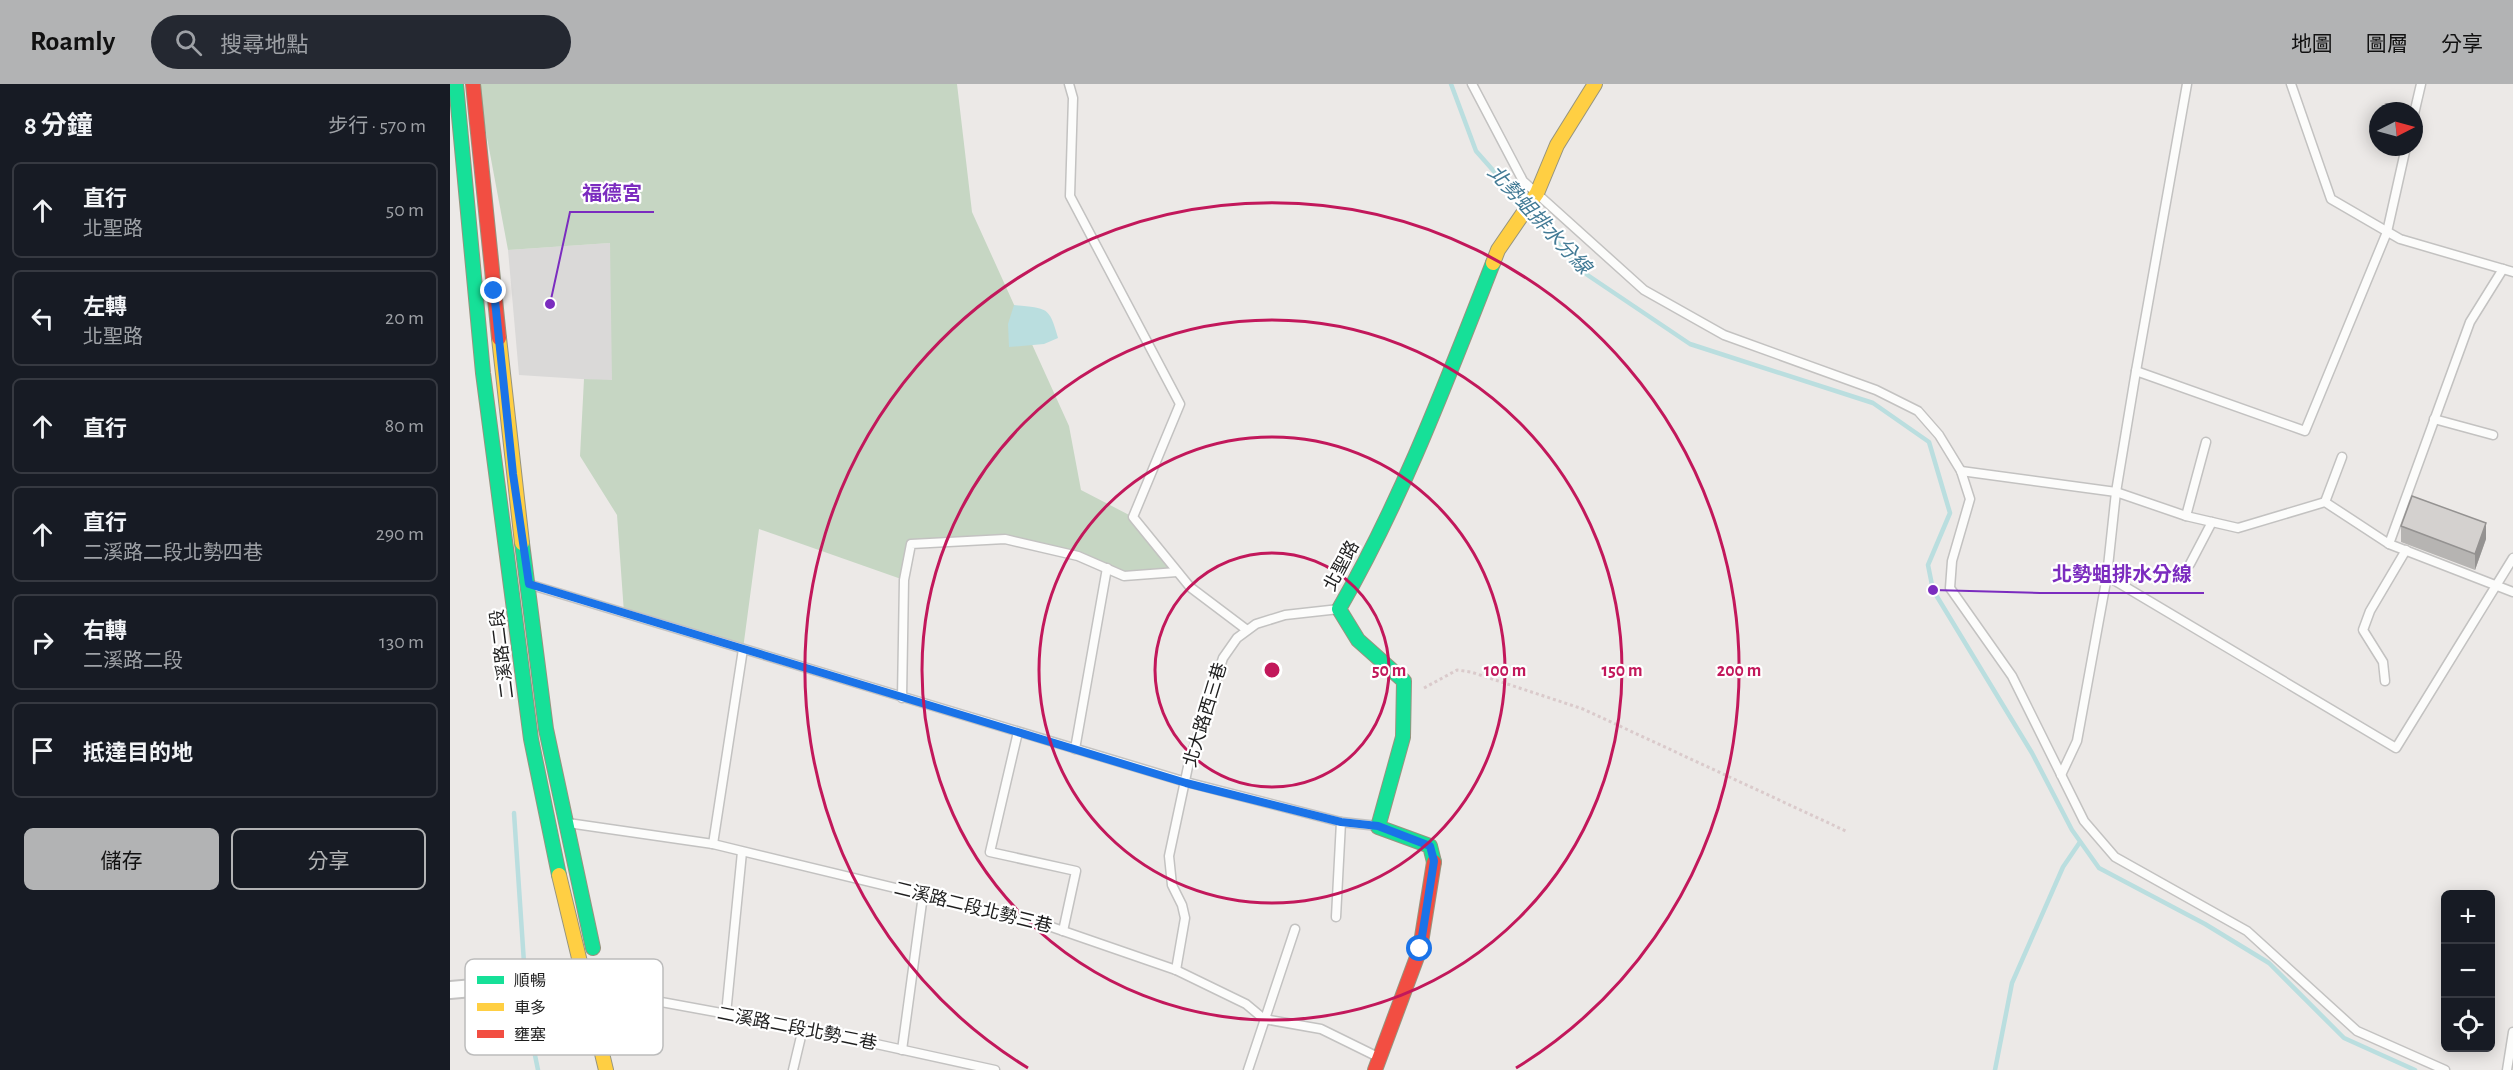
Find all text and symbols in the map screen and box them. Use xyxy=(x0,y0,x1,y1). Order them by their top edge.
search box xyxy=(151,15,571,69)
icon: search xyxy=(172,26,205,59)
text: Roamly xyxy=(30,28,115,56)
text: 搜尋地點 xyxy=(220,34,308,56)
text: 地圖 xyxy=(2291,34,2333,55)
text: 圖層 xyxy=(2366,34,2408,55)
text: 分享 xyxy=(2441,34,2483,55)
north arrow xyxy=(2369,102,2423,156)
text: 8 分鐘 xyxy=(24,113,93,139)
text: 步行 · 570 m xyxy=(328,116,426,136)
water label: 北勢蛆排水分線 xyxy=(1484,161,1596,279)
callout: 福德宮 xyxy=(570,174,654,212)
text: 福德宮 xyxy=(582,182,642,204)
text: 直行 xyxy=(83,188,127,210)
icon: ahead xyxy=(26,194,59,227)
text: 50 m xyxy=(386,200,424,220)
text: 北聖路 xyxy=(83,219,143,239)
route end xyxy=(480,277,506,303)
text: 左轉 xyxy=(83,296,127,318)
icon: left xyxy=(26,302,59,335)
text: 20 m xyxy=(385,308,424,328)
text: 北聖路 xyxy=(83,327,143,347)
icon: ahead xyxy=(26,410,59,443)
text: 80 m xyxy=(385,416,424,436)
text: 直行 xyxy=(83,418,127,440)
text: 直行 xyxy=(83,512,127,534)
icon: ahead xyxy=(26,518,59,551)
text: 290 m xyxy=(376,524,424,544)
street label: 北聖路 xyxy=(1320,537,1363,594)
text: 二溪路二段北勢四巷 xyxy=(83,543,263,563)
callout: 北勢蛆排水分線 xyxy=(2040,555,2204,593)
text: 北勢蛆排水分線 xyxy=(2052,563,2192,585)
street label: 二溪路二段 xyxy=(487,608,517,700)
text: 右轉 xyxy=(83,620,127,642)
icon: right xyxy=(26,626,59,659)
text: 130 m xyxy=(379,632,424,652)
text: 二溪路二段 xyxy=(83,651,183,671)
street label: 北大路西三巷 xyxy=(1180,660,1230,769)
centre of rings xyxy=(1262,660,1282,680)
text: 50 m xyxy=(1372,662,1406,680)
text: 100 m xyxy=(1484,662,1526,680)
text: 150 m xyxy=(1602,662,1642,680)
text: 200 m xyxy=(1717,662,1761,680)
icon: arrive xyxy=(26,734,59,767)
text: 抵達目的地 xyxy=(83,742,193,764)
button: 儲存 xyxy=(24,828,219,890)
button: 分享 xyxy=(231,828,426,890)
street label: 二溪路二段北勢三巷 xyxy=(892,878,1054,936)
map controls xyxy=(2441,890,2495,1052)
button: + xyxy=(2441,890,2495,944)
route start xyxy=(1406,935,1432,961)
button: − xyxy=(2441,944,2495,998)
legend xyxy=(465,959,663,1055)
text: 順暢 xyxy=(514,973,546,989)
button: locate xyxy=(2441,998,2495,1052)
text: 車多 xyxy=(514,999,546,1016)
street label: 二溪路二段北勢二巷 xyxy=(716,1003,879,1053)
text: 壅塞 xyxy=(514,1026,546,1043)

